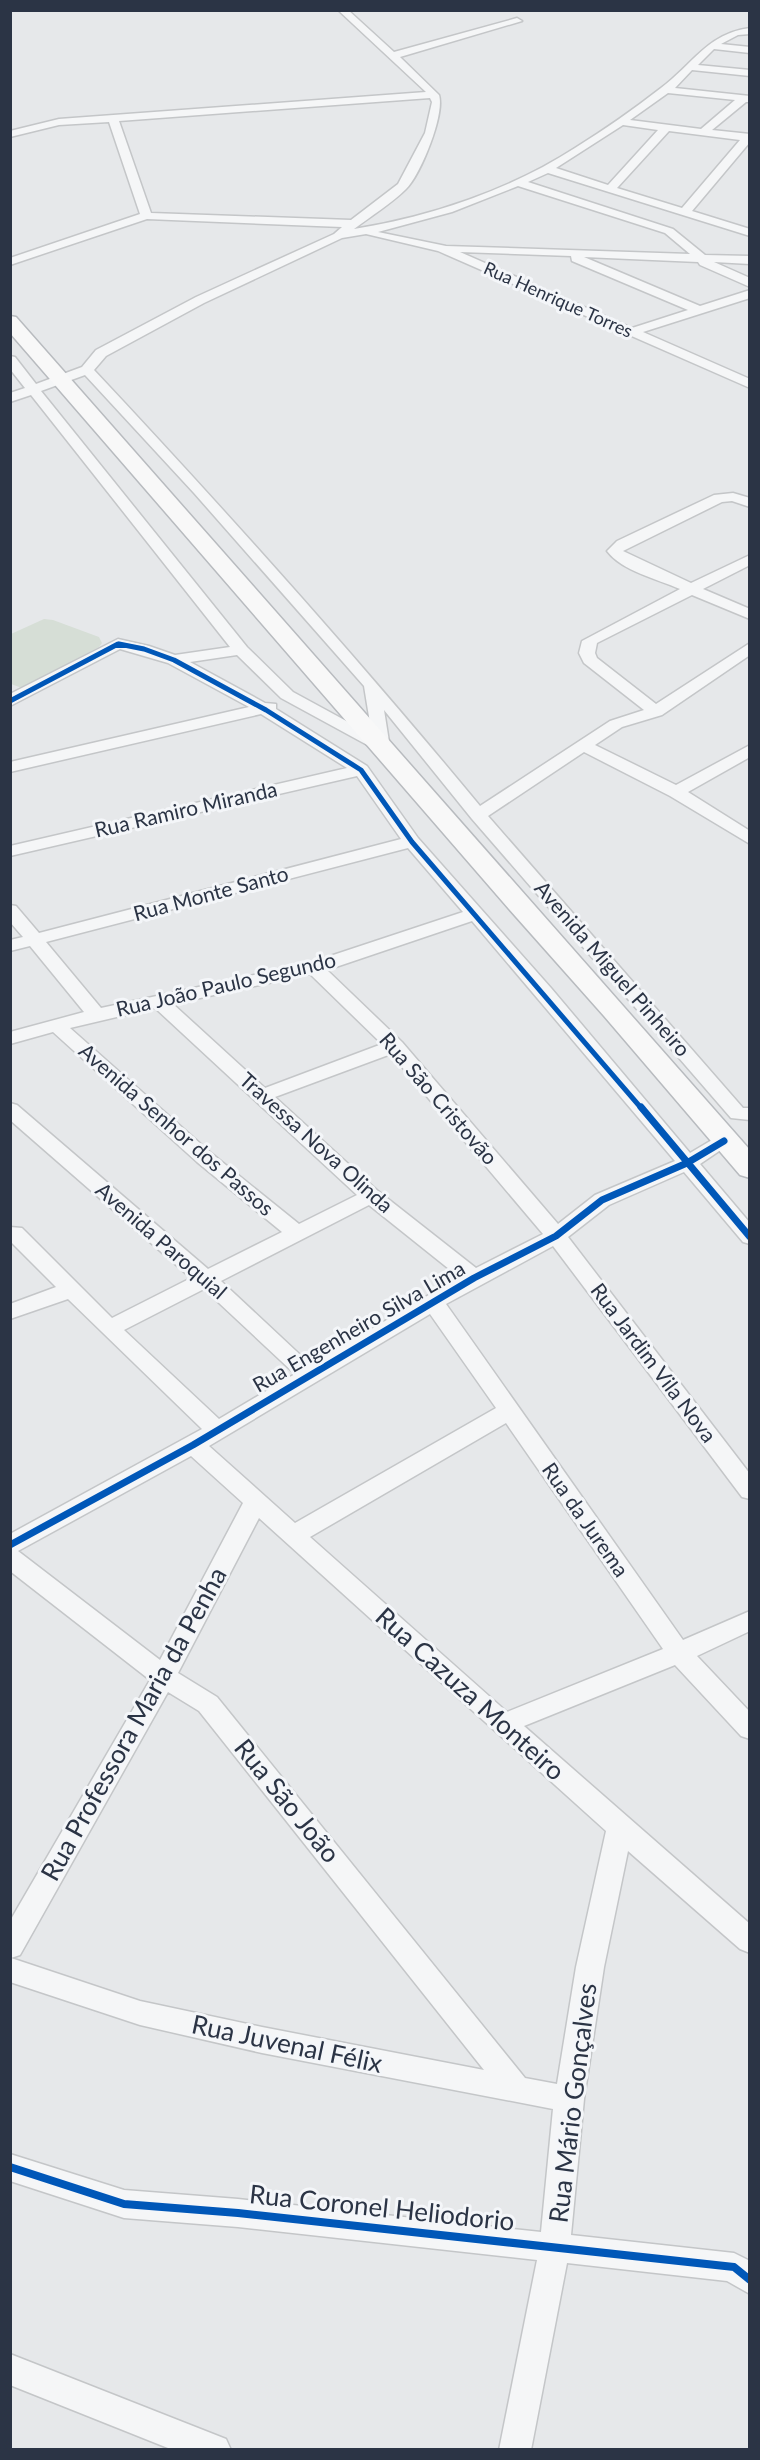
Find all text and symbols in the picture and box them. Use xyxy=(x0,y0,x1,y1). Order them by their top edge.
street label: Rua Henrique Torres xyxy=(481,256,636,342)
street label: Rua Ramiro Miranda xyxy=(92,775,279,842)
street label: Rua Monte Santo xyxy=(130,860,291,925)
street label: Avenida Miguel Pinheiro xyxy=(530,875,696,1061)
street label: Rua João Paulo Segundo xyxy=(113,946,338,1021)
street label: Rua São Cristovão xyxy=(375,1027,503,1169)
street label: Avenida Senhor dos Passos xyxy=(75,1038,279,1220)
street label: Travessa Nova Olinda xyxy=(235,1066,399,1217)
street label: Avenida Paroquial xyxy=(91,1176,232,1303)
street label: Rua Engenheiro Silva Lima xyxy=(248,1255,469,1397)
street label: Rua Jardim Vila Nova xyxy=(586,1278,722,1447)
street label: Rua da Jurema xyxy=(538,1457,635,1581)
street label: Rua Professora Maria da Penha xyxy=(33,1561,233,1886)
street label: Rua Cazuza Monteiro xyxy=(370,1600,572,1787)
street label: Rua São João xyxy=(228,1732,347,1869)
street label: Rua Mário Gonçalves xyxy=(541,1981,603,2225)
street label: Rua Juvenal Félix xyxy=(189,2007,385,2079)
street label: Rua Coronel Heliodorio xyxy=(248,2177,516,2237)

